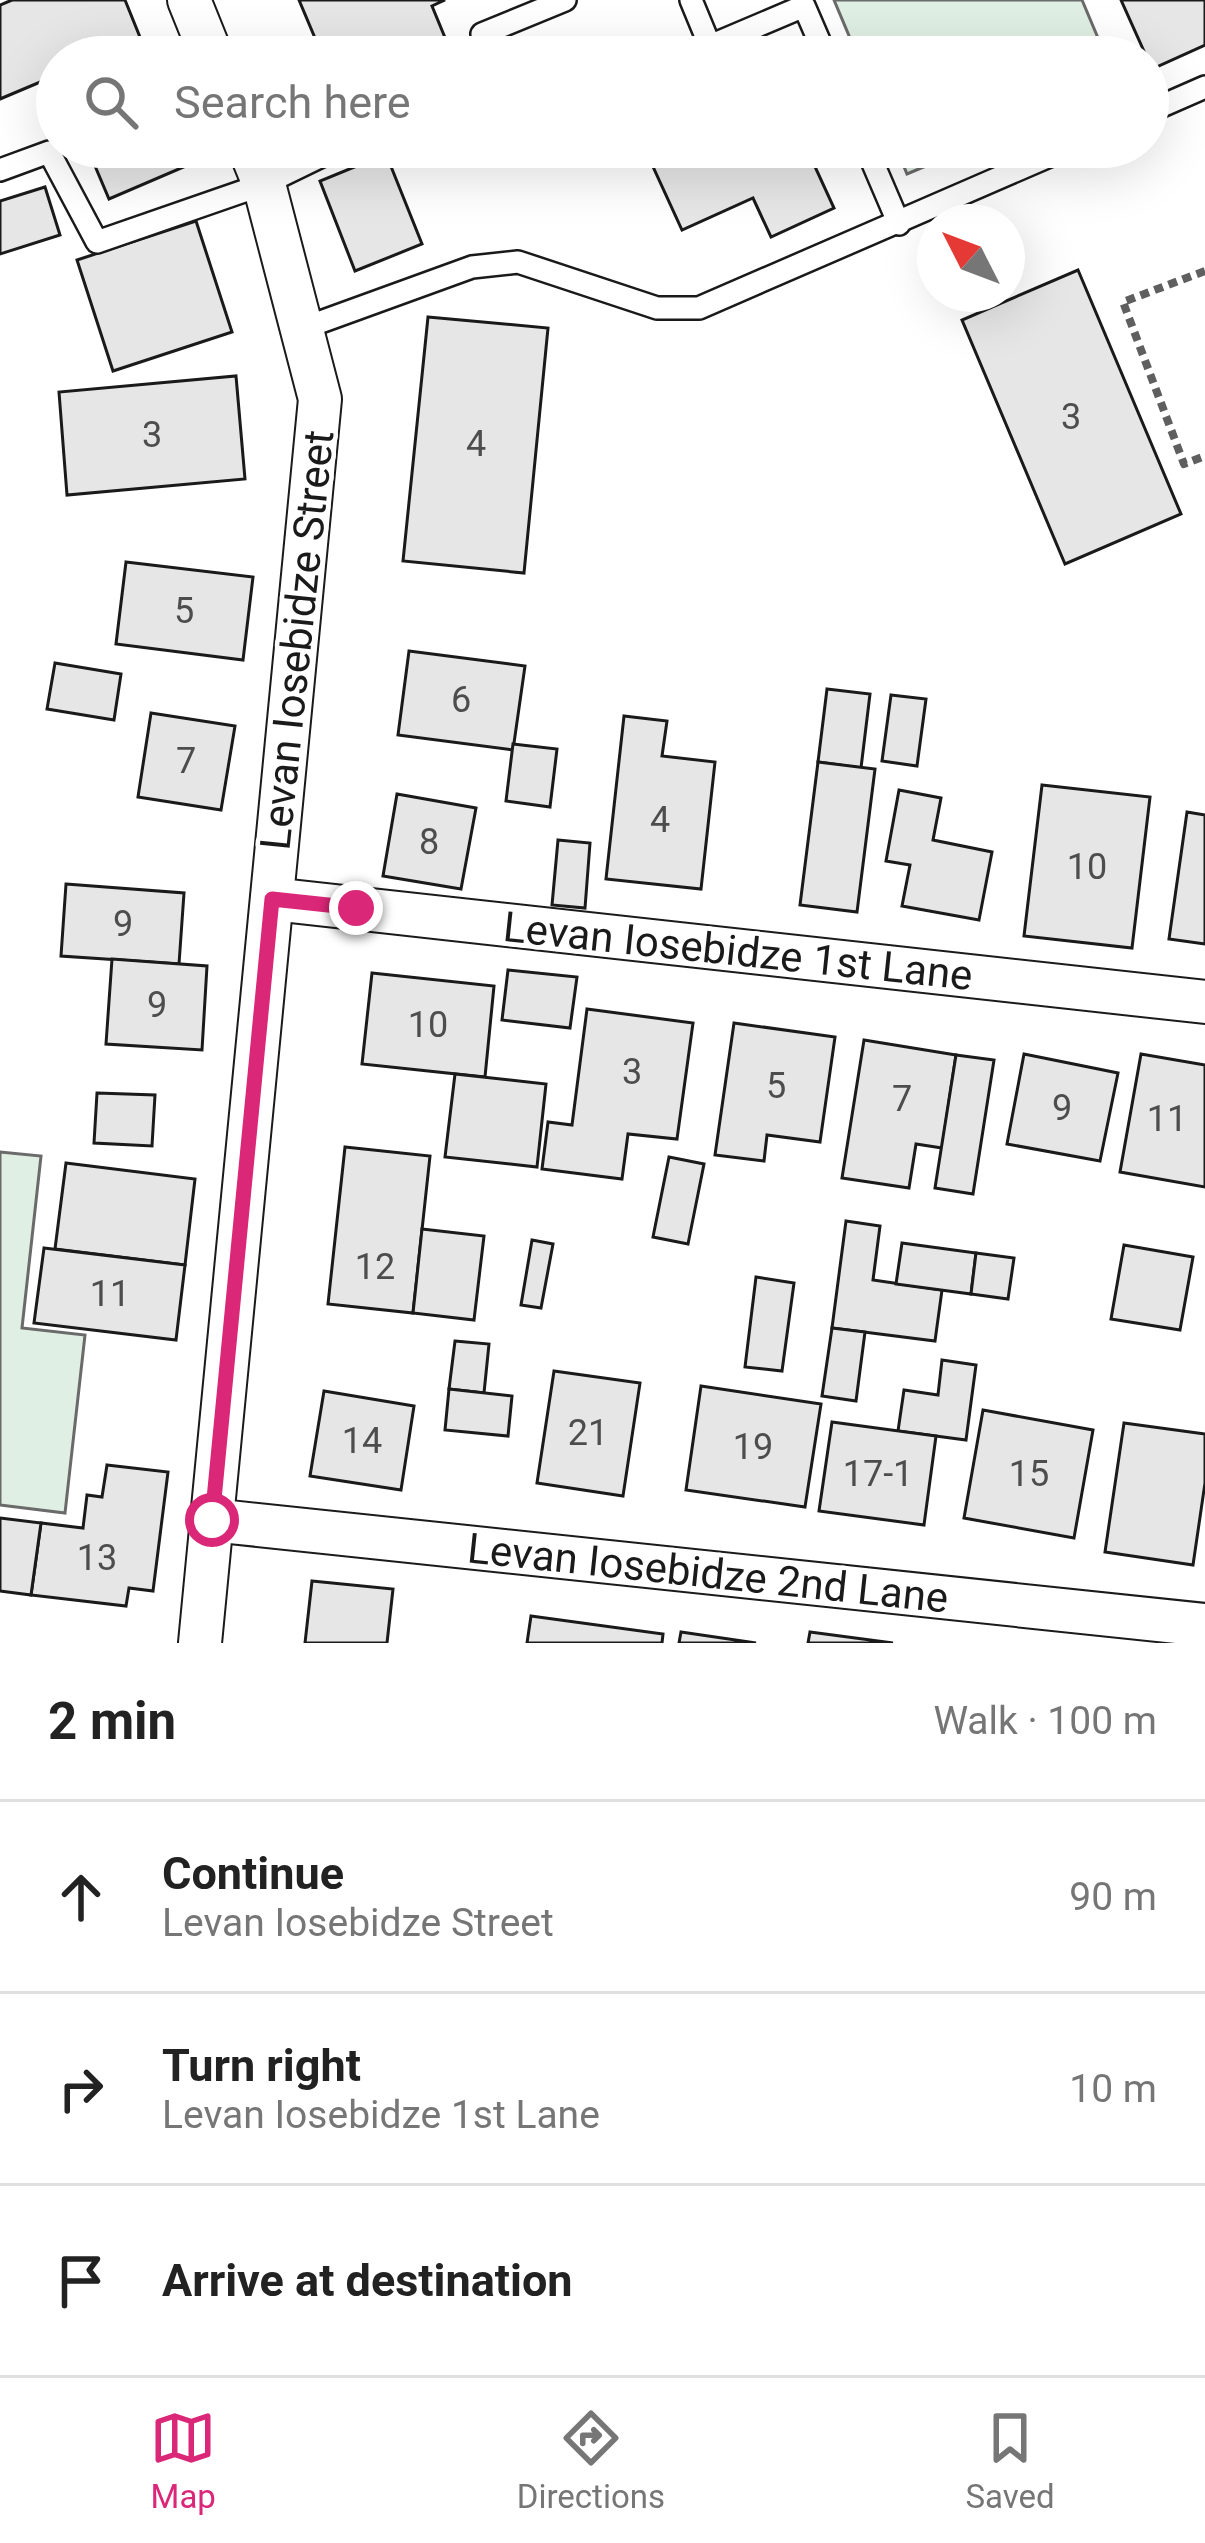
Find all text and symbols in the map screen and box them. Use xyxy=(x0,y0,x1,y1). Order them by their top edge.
search box xyxy=(36,36,1169,168)
icon: search xyxy=(78,69,144,135)
text: Search here xyxy=(174,76,411,129)
north arrow xyxy=(917,204,1025,312)
house number: 3 xyxy=(1061,396,1081,438)
house number: 3 xyxy=(142,414,162,456)
house number: 4 xyxy=(466,423,486,465)
street label: Levan Iosebidze Street xyxy=(251,428,343,852)
house number: 5 xyxy=(174,590,194,632)
house number: 6 xyxy=(451,679,471,721)
house number: 7 xyxy=(176,740,196,782)
house number: 4 xyxy=(650,799,670,841)
house number: 8 xyxy=(419,821,439,863)
house number: 10 xyxy=(1067,846,1107,888)
route end xyxy=(329,881,383,935)
street label: Levan Iosebidze 1st Lane xyxy=(501,902,975,1000)
house number: 9 xyxy=(113,903,133,945)
house number: 9 xyxy=(147,984,167,1026)
house number: 10 xyxy=(408,1004,448,1046)
house number: 3 xyxy=(622,1051,642,1093)
house number: 5 xyxy=(766,1065,786,1107)
house number: 7 xyxy=(892,1078,912,1120)
house number: 9 xyxy=(1052,1087,1072,1129)
house number: 11 xyxy=(1147,1098,1187,1140)
house number: 12 xyxy=(355,1246,395,1288)
house number: 11 xyxy=(90,1273,130,1315)
house number: 21 xyxy=(568,1412,608,1454)
house number: 14 xyxy=(342,1420,382,1462)
house number: 19 xyxy=(733,1426,773,1468)
house number: 17-1 xyxy=(843,1453,913,1495)
house number: 15 xyxy=(1009,1453,1049,1495)
route start xyxy=(185,1493,239,1547)
street label: Levan Iosebidze 2nd Lane xyxy=(465,1523,951,1623)
house number: 13 xyxy=(77,1537,117,1579)
text: 2 min xyxy=(48,1692,176,1751)
text: Walk · 100 m xyxy=(933,1698,1157,1744)
text: Continue xyxy=(162,1847,344,1900)
icon: ahead xyxy=(48,1864,114,1930)
text: 90 m xyxy=(1069,1874,1157,1920)
text: Levan Iosebidze Street xyxy=(162,1900,554,1946)
text: Turn right xyxy=(162,2039,361,2092)
icon: right xyxy=(48,2056,114,2122)
text: 10 m xyxy=(1069,2066,1157,2112)
text: Levan Iosebidze 1st Lane xyxy=(162,2092,600,2138)
icon: arrive xyxy=(48,2248,114,2314)
text: Arrive at destination xyxy=(162,2254,573,2307)
tab: Map xyxy=(150,2405,216,2516)
tab: Directions xyxy=(517,2405,665,2516)
tab: Saved xyxy=(966,2405,1055,2516)

